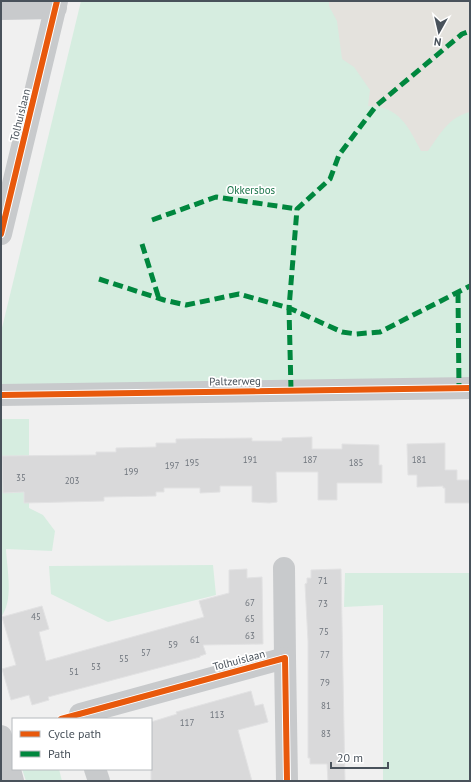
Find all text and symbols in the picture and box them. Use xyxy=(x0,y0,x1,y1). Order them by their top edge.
north arrow xyxy=(419,12,459,52)
text: N xyxy=(433,34,442,49)
street label: Tolhuislaan xyxy=(7,87,33,143)
park label: Okkersbos xyxy=(227,183,276,197)
street label: Paltzerweg xyxy=(209,374,261,388)
house number: 191 xyxy=(243,454,257,465)
house number: 187 xyxy=(303,454,317,465)
house number: 181 xyxy=(412,454,426,465)
house number: 195 xyxy=(185,457,199,468)
house number: 185 xyxy=(349,457,363,468)
house number: 197 xyxy=(165,460,179,471)
house number: 199 xyxy=(124,466,138,477)
house number: 35 xyxy=(16,472,26,483)
house number: 203 xyxy=(65,475,79,486)
house number: 71 xyxy=(318,575,328,586)
house number: 67 xyxy=(245,597,255,608)
house number: 73 xyxy=(318,598,328,609)
house number: 45 xyxy=(31,611,41,622)
house number: 65 xyxy=(245,613,255,624)
house number: 75 xyxy=(319,626,329,637)
house number: 63 xyxy=(245,630,255,641)
house number: 61 xyxy=(190,634,200,645)
house number: 59 xyxy=(168,639,178,650)
street label: Tolhuislaan xyxy=(211,646,267,674)
house number: 57 xyxy=(141,647,151,658)
house number: 77 xyxy=(320,649,330,660)
house number: 55 xyxy=(119,653,129,664)
house number: 53 xyxy=(91,661,101,672)
house number: 51 xyxy=(69,666,79,677)
house number: 79 xyxy=(320,677,330,688)
house number: 81 xyxy=(321,700,331,711)
house number: 113 xyxy=(210,709,224,720)
house number: 117 xyxy=(180,717,194,728)
legend xyxy=(12,718,152,770)
text: Cycle path xyxy=(48,726,101,741)
house number: 83 xyxy=(321,728,331,739)
scale bar xyxy=(331,744,388,770)
text: Path xyxy=(48,746,71,761)
text: 20 m xyxy=(337,750,363,765)

